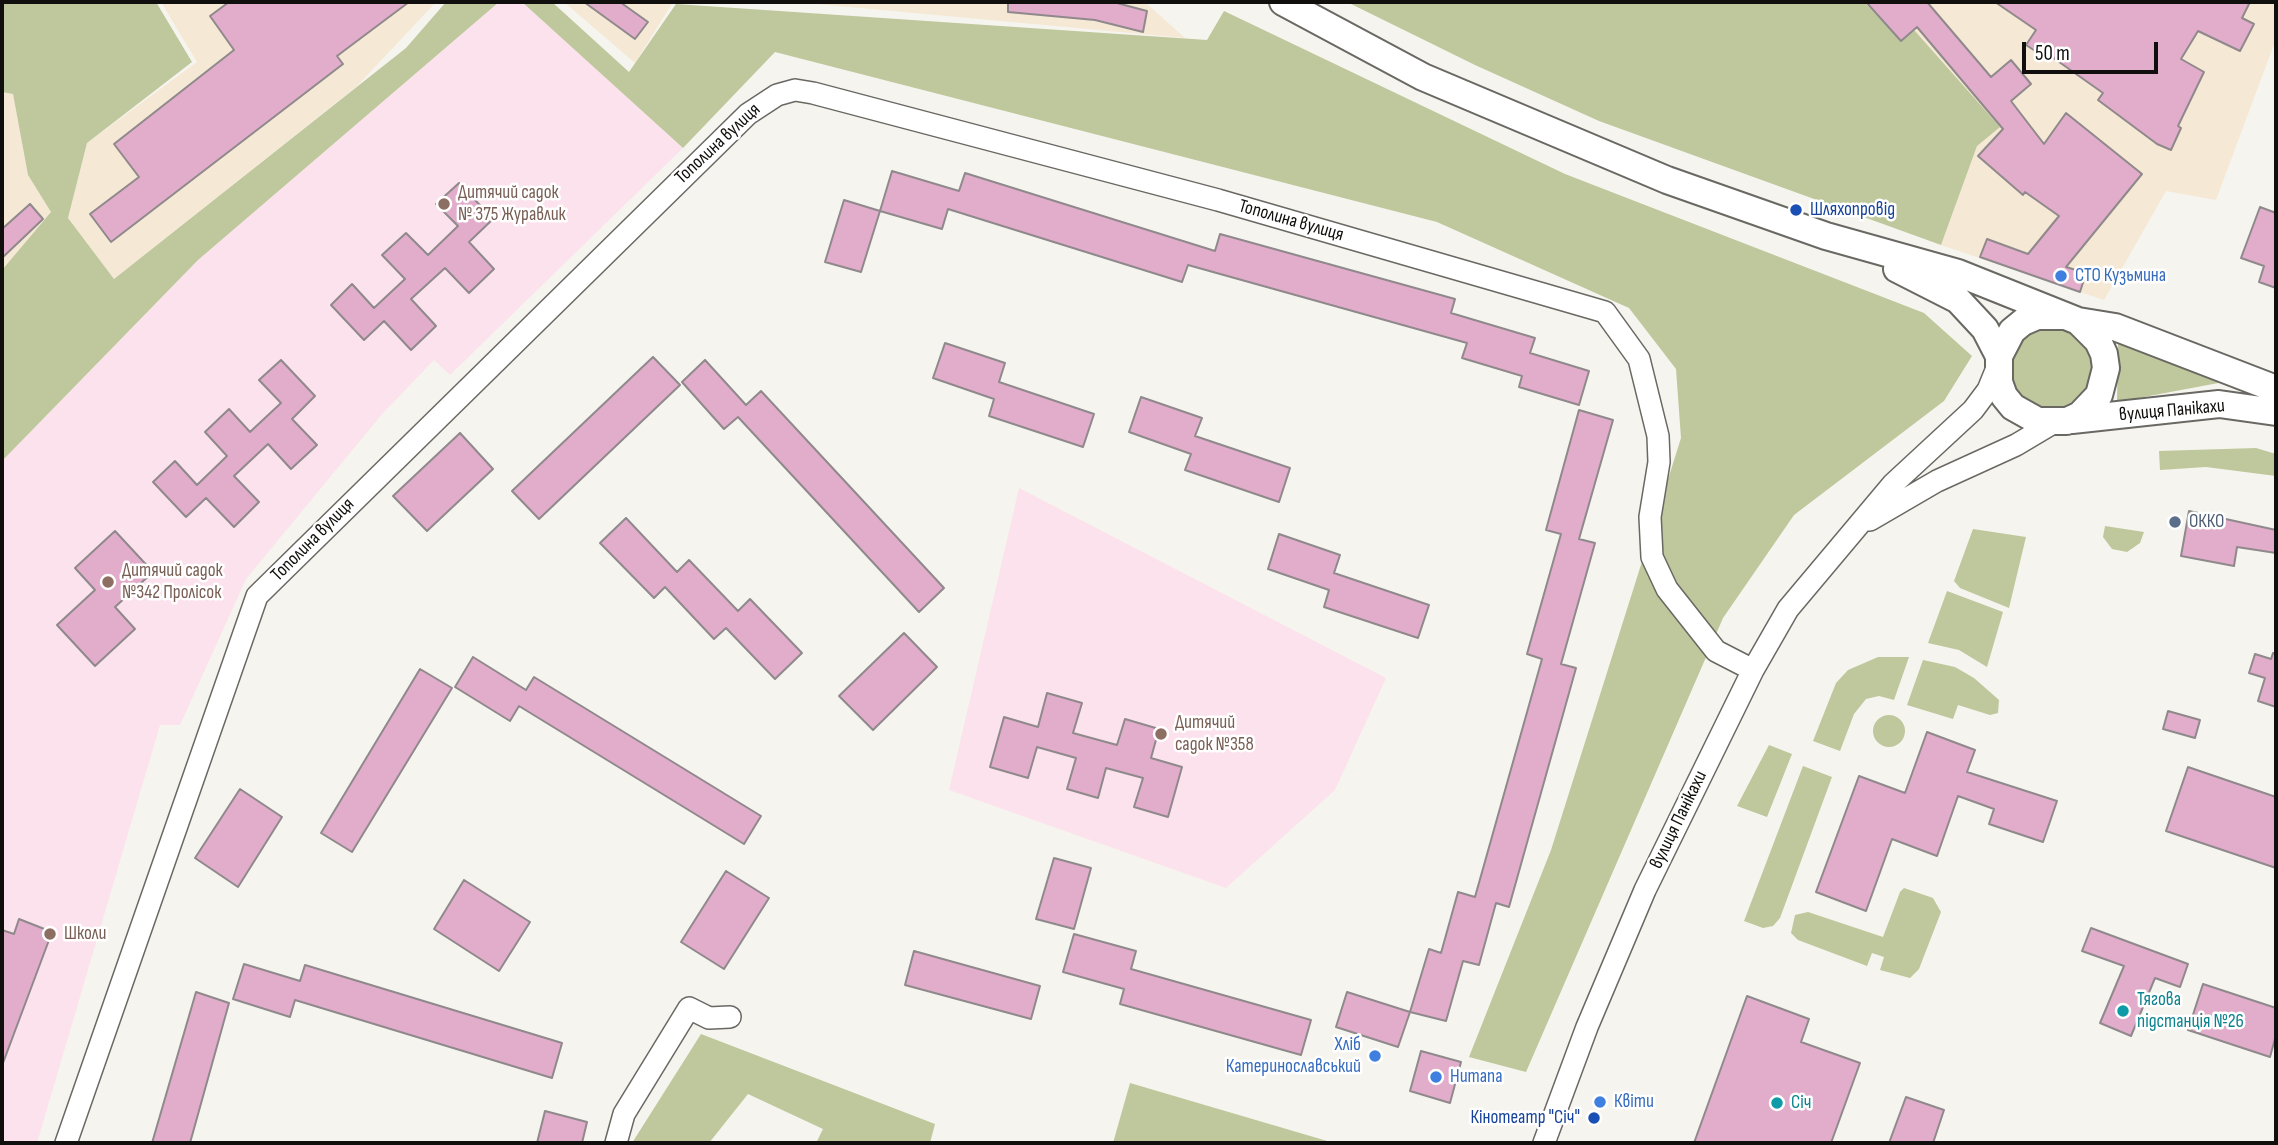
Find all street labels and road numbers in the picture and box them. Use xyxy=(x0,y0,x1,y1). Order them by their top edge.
street label: Тополина вулиця xyxy=(671,99,765,189)
street label: Тополина вулиця xyxy=(1236,195,1346,247)
street label: вулиця Панікахи xyxy=(2118,395,2226,427)
street label: Тополина вулиця xyxy=(267,494,359,586)
street label: вулиця Панікахи xyxy=(1646,767,1712,873)

